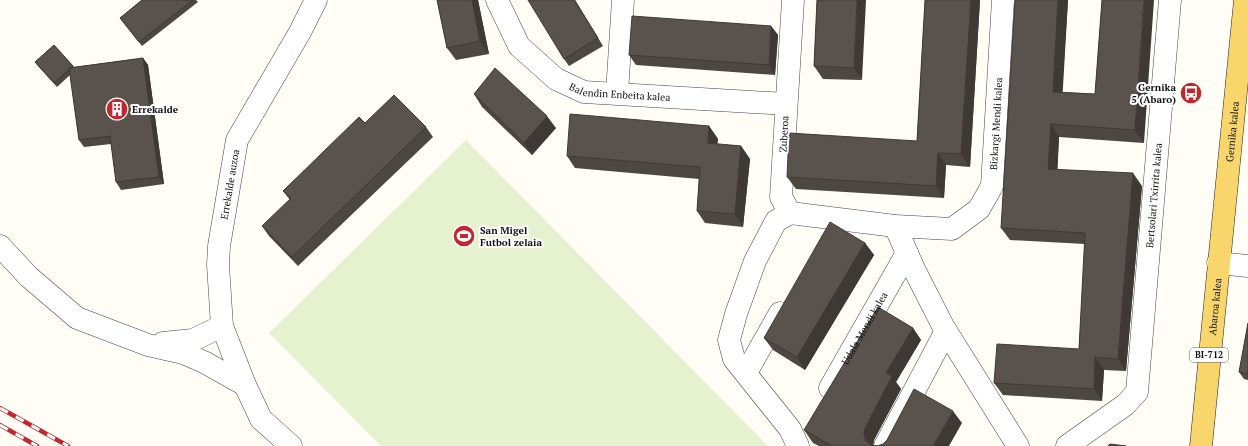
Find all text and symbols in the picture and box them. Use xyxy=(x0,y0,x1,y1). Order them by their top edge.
street label: Bizkargi Mendi kalea xyxy=(986,77,1005,170)
street label: Balendin Enbeita kalea xyxy=(567,80,671,104)
bus stop icon: Gernika 5 (Abaro) xyxy=(1178,80,1204,106)
place label: Gernika 5 (Abaro) xyxy=(1131,81,1176,106)
building icon: Errekalde xyxy=(104,96,130,122)
street label: Gernika kalea xyxy=(1223,101,1241,162)
place label: Errekalde xyxy=(132,103,179,116)
street label: Zuberoa xyxy=(777,115,791,153)
street label: Bertsolari Txirrita kalea xyxy=(1143,142,1164,248)
street label: Errekalde auzoa xyxy=(217,148,242,220)
sports icon: San Migel Futbol zelaia xyxy=(451,223,477,249)
place label: San Migel Futbol zelaia xyxy=(480,224,542,249)
street label: Abaroa kalea xyxy=(1205,277,1224,336)
street label: Udala Mendi kalea xyxy=(838,289,890,367)
road number: BI-712 xyxy=(1190,348,1228,362)

